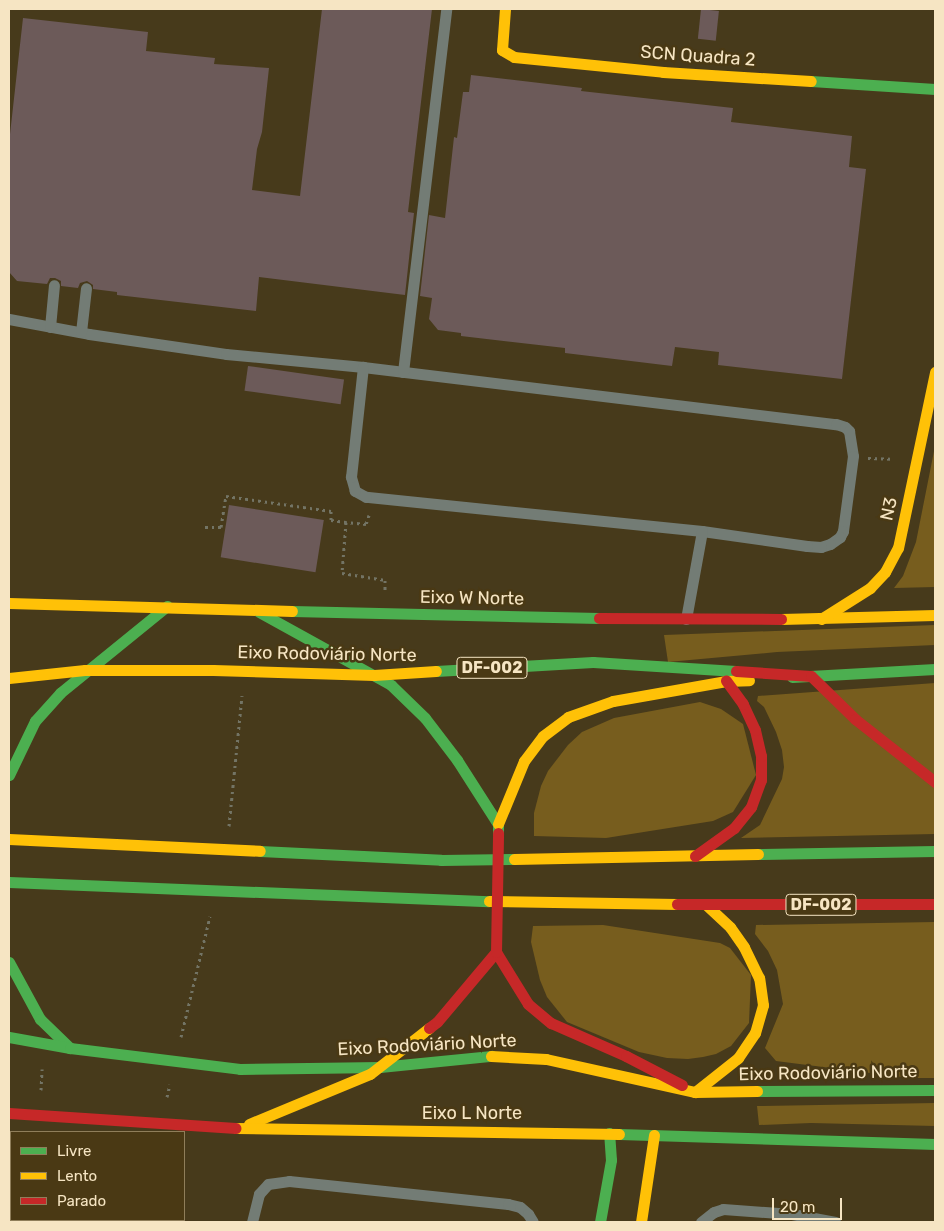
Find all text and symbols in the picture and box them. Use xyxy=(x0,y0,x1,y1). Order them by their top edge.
street label: SCN Quadra 2 xyxy=(640,41,756,71)
street label: N3 xyxy=(876,495,902,523)
street label: Eixo W Norte xyxy=(419,586,525,610)
street label: Eixo Rodoviário Norte xyxy=(237,642,417,666)
road number: DF-002 xyxy=(456,654,528,681)
road number: DF-002 xyxy=(785,892,857,918)
street label: Eixo Rodoviário Norte xyxy=(337,1030,517,1060)
street label: Eixo Rodoviário Norte xyxy=(738,1061,918,1085)
street label: Eixo L Norte xyxy=(422,1102,522,1124)
legend xyxy=(10,1131,185,1221)
text: Livre xyxy=(57,1142,91,1160)
text: Lento xyxy=(57,1167,97,1185)
scale bar xyxy=(774,1188,844,1220)
text: Parado xyxy=(57,1192,106,1210)
text: 20 m xyxy=(780,1198,815,1216)

